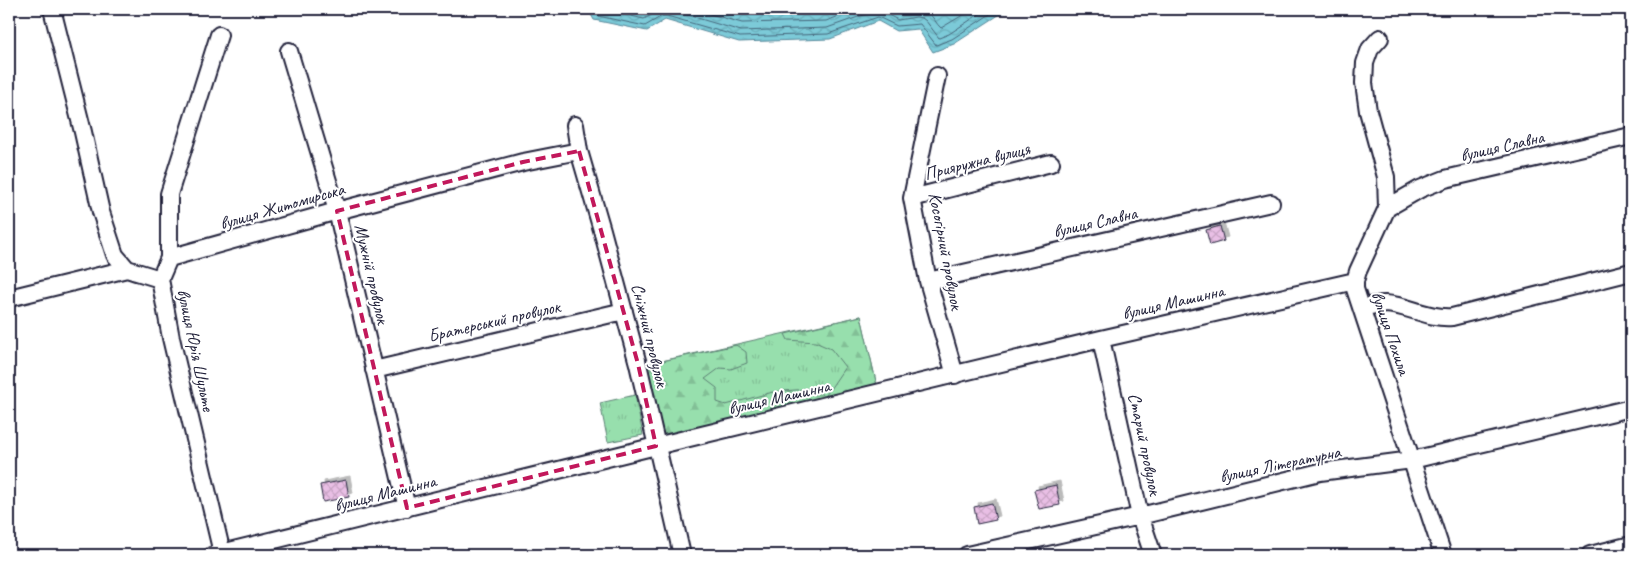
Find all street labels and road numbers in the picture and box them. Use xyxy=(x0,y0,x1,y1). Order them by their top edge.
street label: вулиця Славна xyxy=(1458,125,1548,166)
street label: Прияружна вулиця xyxy=(922,137,1033,185)
street label: вулиця Житомирська xyxy=(217,177,348,234)
street label: Косогірний провулок xyxy=(924,190,968,313)
street label: вулиця Славна xyxy=(1051,201,1141,242)
street label: Мужній провулок xyxy=(350,222,395,328)
street label: вулиця Машинна xyxy=(1120,279,1228,324)
street label: Сніжний провулок xyxy=(627,281,674,390)
street label: вулиця Юрія Шульте xyxy=(172,287,220,414)
street label: вулиця Похила xyxy=(1366,288,1416,379)
street label: Братерський провулок xyxy=(426,295,563,347)
street label: вулиця Машинна xyxy=(726,374,834,419)
street label: Старий провулок xyxy=(1123,391,1167,498)
street label: вулиця Літературна xyxy=(1217,440,1344,488)
street label: вулиця Машинна xyxy=(332,469,440,516)

